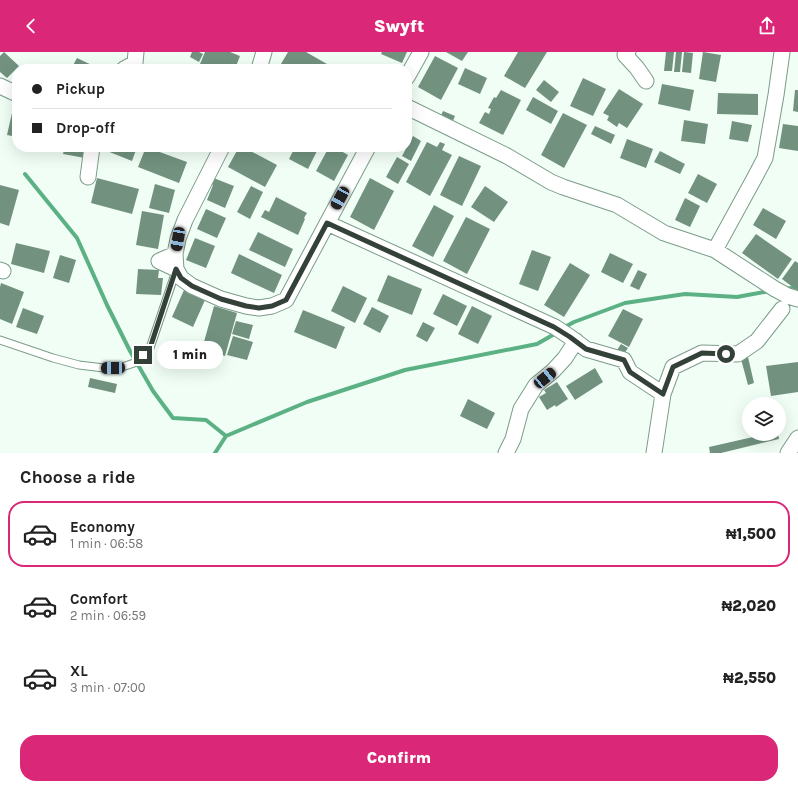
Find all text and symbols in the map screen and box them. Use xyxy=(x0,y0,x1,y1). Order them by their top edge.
icon: back xyxy=(20,15,42,37)
text: Swyft xyxy=(374,15,424,37)
icon: share xyxy=(756,15,778,37)
text: Pickup xyxy=(56,80,105,98)
text: Drop-off xyxy=(56,119,115,137)
car xyxy=(329,185,351,211)
car xyxy=(170,226,186,252)
callout: 1 min xyxy=(157,341,223,369)
route start xyxy=(717,345,735,363)
route end xyxy=(134,346,152,364)
text: 1 min xyxy=(173,347,207,362)
car xyxy=(101,362,125,374)
car xyxy=(532,366,558,390)
map controls xyxy=(742,397,786,441)
button: layers xyxy=(742,397,786,441)
text: Choose a ride xyxy=(20,466,135,488)
icon: car xyxy=(22,516,58,552)
text: Economy xyxy=(70,518,135,536)
text: ₦1,500 xyxy=(726,525,776,543)
text: 1 min · 06:58 xyxy=(70,536,143,551)
icon: car xyxy=(22,588,58,624)
text: Comfort xyxy=(70,590,128,608)
text: ₦2,020 xyxy=(722,597,776,615)
text: 2 min · 06:59 xyxy=(70,608,146,623)
icon: car xyxy=(22,660,58,696)
text: XL xyxy=(70,662,88,680)
text: ₦2,550 xyxy=(723,669,776,687)
text: 3 min · 07:00 xyxy=(70,680,145,695)
button: Confirm xyxy=(20,735,778,781)

